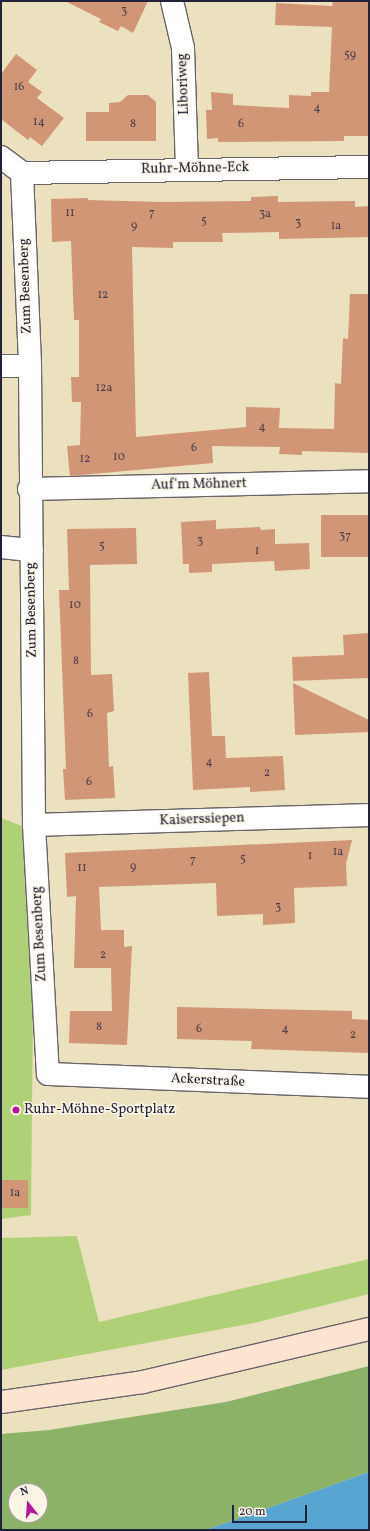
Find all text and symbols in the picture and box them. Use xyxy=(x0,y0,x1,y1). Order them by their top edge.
house number: 3 xyxy=(121,5,127,19)
house number: 59 xyxy=(344,49,356,63)
street label: Liboriweg xyxy=(175,53,193,115)
house number: 16 xyxy=(14,81,24,95)
house number: 4 xyxy=(313,102,321,116)
house number: 14 xyxy=(33,116,45,130)
house number: 8 xyxy=(130,118,136,132)
house number: 6 xyxy=(238,118,244,132)
street label: Ruhr-Möhne-Eck xyxy=(141,160,249,178)
house number: 11 xyxy=(65,207,75,221)
house number: 7 xyxy=(149,207,155,221)
house number: 3a xyxy=(259,208,271,222)
house number: 5 xyxy=(201,215,207,229)
house number: 3 xyxy=(295,217,301,231)
house number: 9 xyxy=(131,220,137,234)
house number: 1a xyxy=(331,220,341,234)
street label: Zum Besenberg xyxy=(16,238,36,334)
house number: 12 xyxy=(97,289,109,303)
house number: 12a xyxy=(95,382,113,396)
house number: 4 xyxy=(258,421,266,435)
house number: 6 xyxy=(191,442,197,456)
house number: 10 xyxy=(113,451,125,465)
house number: 12 xyxy=(79,453,91,467)
street label: Auf'm Möhnert xyxy=(151,476,247,494)
house number: 37 xyxy=(339,530,351,544)
house number: 3 xyxy=(197,535,203,549)
house number: 5 xyxy=(99,540,105,554)
house number: 1 xyxy=(255,545,259,559)
street label: Zum Besenberg xyxy=(23,562,41,658)
house number: 10 xyxy=(69,599,81,613)
house number: 8 xyxy=(73,655,79,669)
house number: 6 xyxy=(87,708,93,722)
house number: 4 xyxy=(205,756,213,770)
house number: 2 xyxy=(264,767,270,781)
house number: 6 xyxy=(86,776,92,790)
street label: Kaiserssiepen xyxy=(159,810,245,830)
house number: 1a xyxy=(333,846,343,860)
house number: 1 xyxy=(308,850,312,864)
house number: 5 xyxy=(240,853,246,867)
house number: 7 xyxy=(190,854,196,868)
house number: 9 xyxy=(130,861,136,875)
house number: 11 xyxy=(77,862,87,876)
street label: Zum Besenberg xyxy=(29,886,51,982)
house number: 3 xyxy=(275,901,281,915)
house number: 2 xyxy=(100,949,106,963)
house number: 8 xyxy=(96,1021,102,1035)
house number: 6 xyxy=(196,1023,202,1037)
house number: 4 xyxy=(281,1023,289,1037)
house number: 2 xyxy=(350,1029,356,1043)
street label: Ackerstraße xyxy=(171,1071,245,1091)
place label: Ruhr-Möhne-Sportplatz xyxy=(24,1102,175,1118)
marker: Ruhr-Möhne-Sportplatz xyxy=(11,1105,21,1115)
house number: 1a xyxy=(10,1187,20,1201)
north arrow xyxy=(8,1483,48,1523)
text: N xyxy=(19,1484,31,1500)
scale bar xyxy=(234,1497,309,1523)
text: 20 m xyxy=(239,1504,266,1520)

